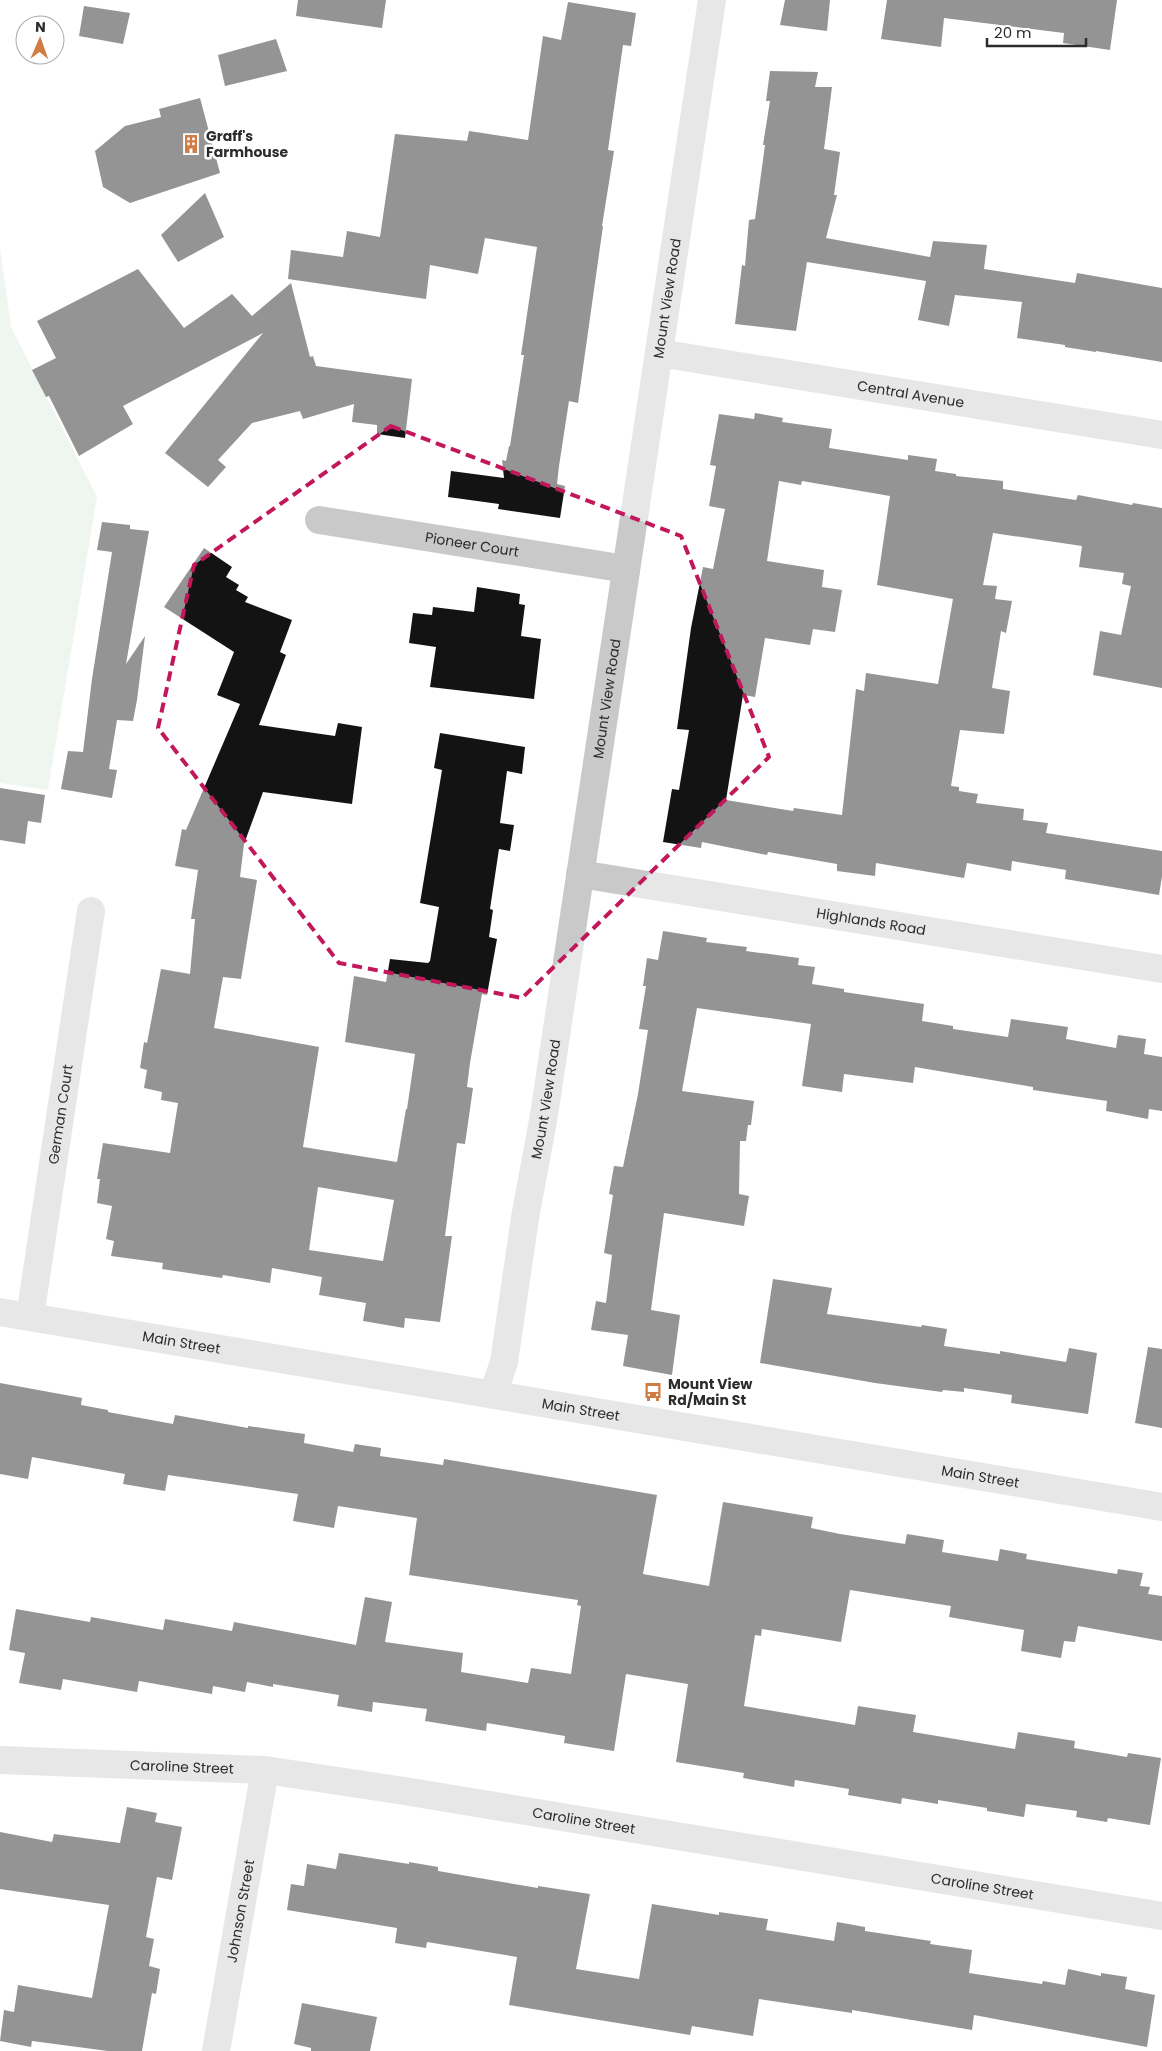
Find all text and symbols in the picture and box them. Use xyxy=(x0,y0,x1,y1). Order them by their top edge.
north arrow xyxy=(15,15,65,65)
scale bar xyxy=(987,15,1086,47)
text: N xyxy=(35,17,46,37)
text: 20 m xyxy=(994,22,1032,43)
place label: Graff's Farmhouse xyxy=(206,126,289,162)
building icon: Graff's Farmhouse xyxy=(180,133,202,155)
street label: Mount View Road xyxy=(648,237,686,360)
street label: Central Avenue xyxy=(856,375,966,413)
street label: Pioneer Court xyxy=(424,527,521,562)
street label: Mount View Road xyxy=(588,637,626,760)
street label: Highlands Road xyxy=(815,903,927,940)
street label: Mount View Road xyxy=(526,1038,565,1161)
street label: German Court xyxy=(43,1063,78,1165)
street label: Main Street xyxy=(141,1326,222,1359)
place label: Mount View Rd/Main St xyxy=(668,1374,753,1410)
bus stop icon: Mount View Rd/Main St xyxy=(642,1381,664,1403)
street label: Main Street xyxy=(540,1393,621,1426)
street label: Main Street xyxy=(940,1460,1021,1493)
street label: Caroline Street xyxy=(130,1755,234,1779)
street label: Caroline Street xyxy=(531,1802,637,1839)
street label: Johnson Street xyxy=(222,1858,259,1964)
street label: Caroline Street xyxy=(930,1868,1035,1905)

